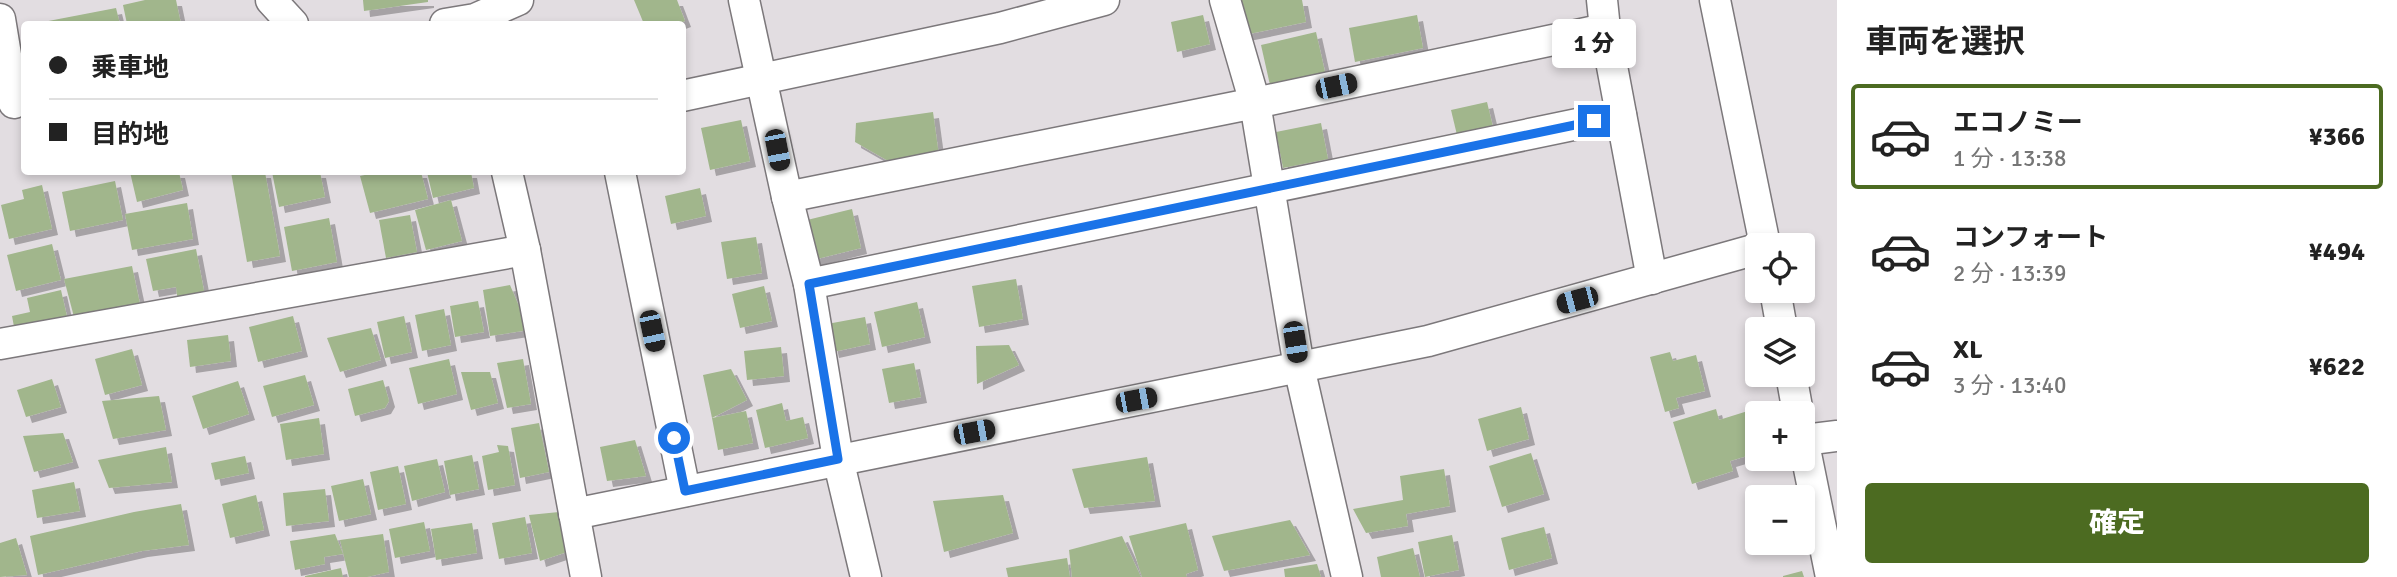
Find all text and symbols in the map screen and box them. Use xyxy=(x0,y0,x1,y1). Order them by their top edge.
callout: 1 分 xyxy=(1552,19,1636,68)
text: 車両を選択 xyxy=(1865,22,2025,61)
text: 1 分 xyxy=(1574,29,1614,58)
text: 乗車地 xyxy=(91,52,169,84)
car xyxy=(1314,71,1359,101)
route end xyxy=(1578,105,1610,137)
icon: car xyxy=(1869,105,1932,168)
text: エコノミー xyxy=(1953,107,2083,139)
text: 目的地 xyxy=(91,119,169,151)
text: ¥366 xyxy=(2309,121,2365,153)
car xyxy=(763,127,792,173)
text: 1 分 · 13:38 xyxy=(1953,144,2066,173)
icon: car xyxy=(1869,220,1932,283)
text: コンフォート xyxy=(1953,222,2108,254)
map controls xyxy=(1745,233,1815,555)
button: locate xyxy=(1745,233,1815,303)
text: ¥494 xyxy=(2309,236,2365,268)
text: 2 分 · 13:39 xyxy=(1953,259,2066,288)
car xyxy=(1554,284,1601,316)
car xyxy=(638,308,667,354)
button: layers xyxy=(1745,317,1815,387)
car xyxy=(1282,320,1309,364)
text: XL xyxy=(1953,334,1983,366)
icon: car xyxy=(1869,335,1932,398)
text: ¥622 xyxy=(2309,351,2365,383)
text: 3 分 · 13:40 xyxy=(1953,371,2066,400)
car xyxy=(1114,386,1159,414)
button: + xyxy=(1745,401,1815,471)
car xyxy=(952,418,997,446)
route start xyxy=(658,422,690,454)
button: 確定 xyxy=(1865,483,2369,563)
button: − xyxy=(1745,485,1815,555)

